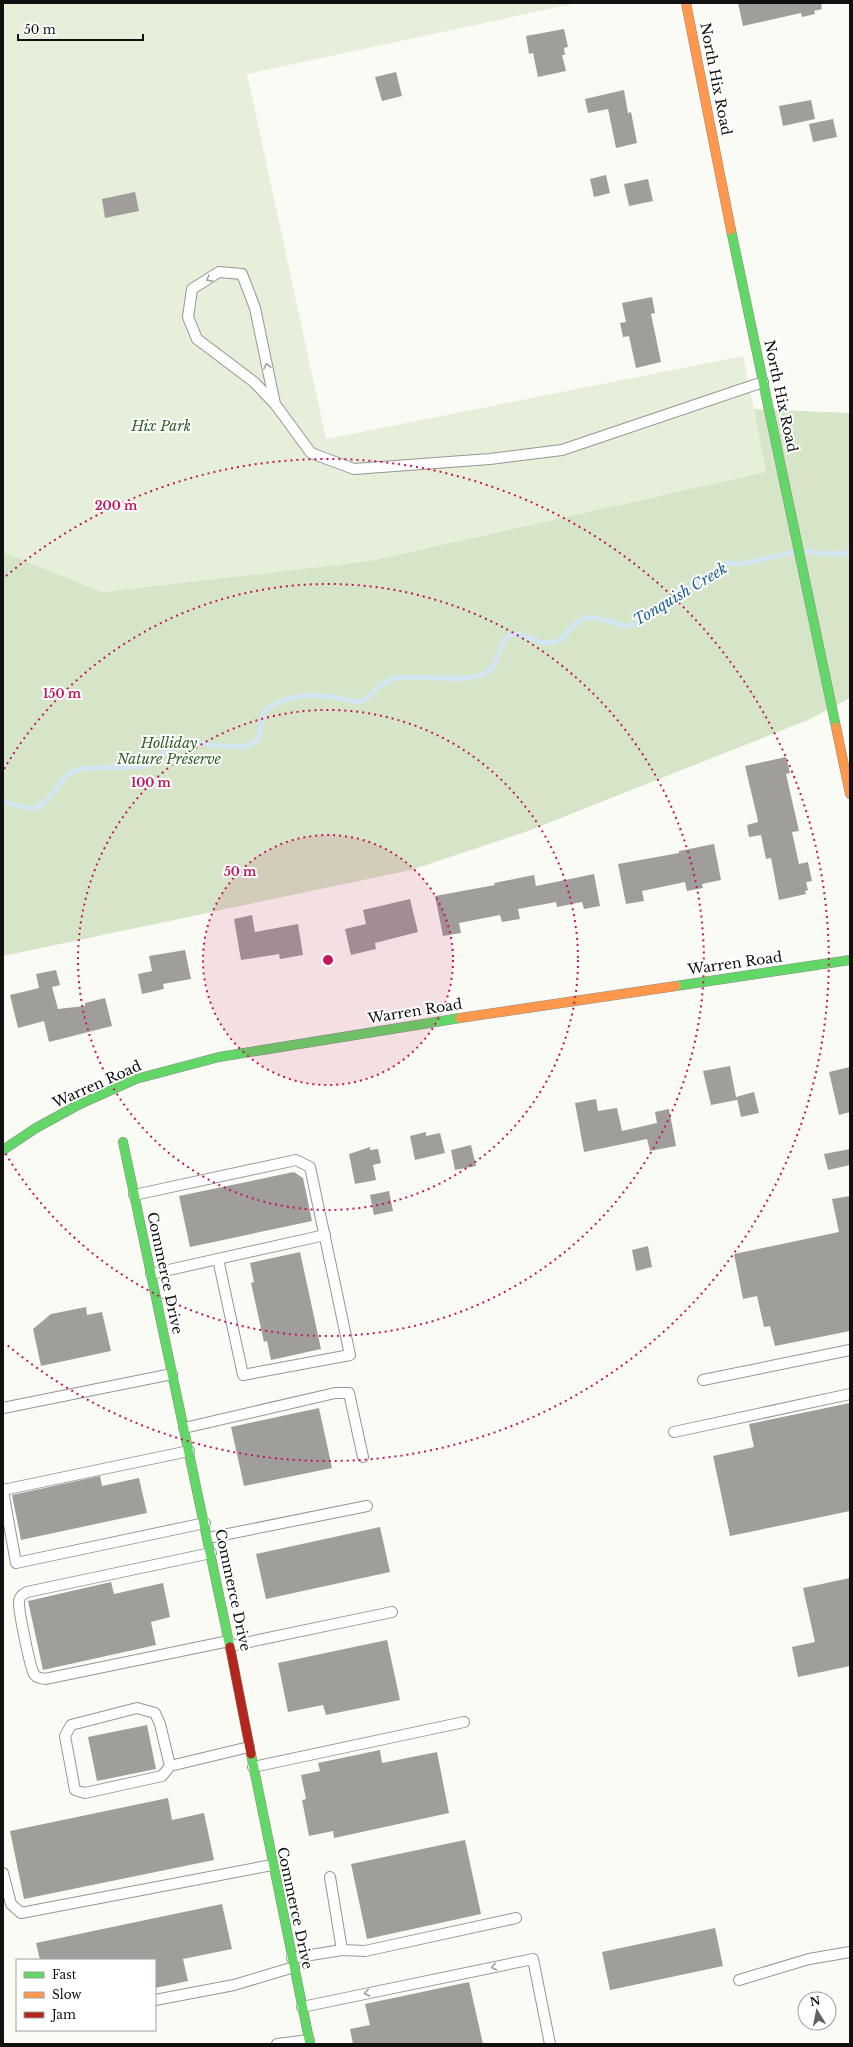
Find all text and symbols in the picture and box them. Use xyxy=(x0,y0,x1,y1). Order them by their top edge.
scale bar xyxy=(18,16,143,42)
street label: North Hix Road xyxy=(696,21,736,137)
text: 50 m xyxy=(24,22,56,37)
one-way arrow xyxy=(206,274,213,281)
street label: North Hix Road xyxy=(760,338,802,454)
one-way arrow xyxy=(263,362,271,369)
park label: Hix Park xyxy=(130,417,191,435)
text: 200 m xyxy=(95,498,138,513)
water label: Tonquish Creek xyxy=(629,558,731,630)
text: 150 m xyxy=(43,686,82,701)
park label: Holliday Nature Preserve xyxy=(116,734,222,768)
text: 100 m xyxy=(131,775,172,790)
text: 50 m xyxy=(224,864,257,879)
street label: Warren Road xyxy=(686,947,784,979)
centre of rings xyxy=(321,953,335,967)
street label: Warren Road xyxy=(366,995,464,1027)
street label: Warren Road xyxy=(49,1056,145,1112)
street label: Commerce Drive xyxy=(143,1210,187,1336)
street label: Commerce Drive xyxy=(211,1527,255,1653)
street label: Commerce Drive xyxy=(273,1845,317,1971)
legend xyxy=(16,1959,156,2031)
one-way arrow xyxy=(491,1962,498,1970)
text: Fast xyxy=(52,1967,77,1982)
text: Slow xyxy=(52,1987,82,2002)
one-way arrow xyxy=(364,1989,370,1997)
north arrow xyxy=(797,1991,837,2031)
text: N xyxy=(809,1993,822,2009)
text: Jam xyxy=(50,2007,76,2022)

